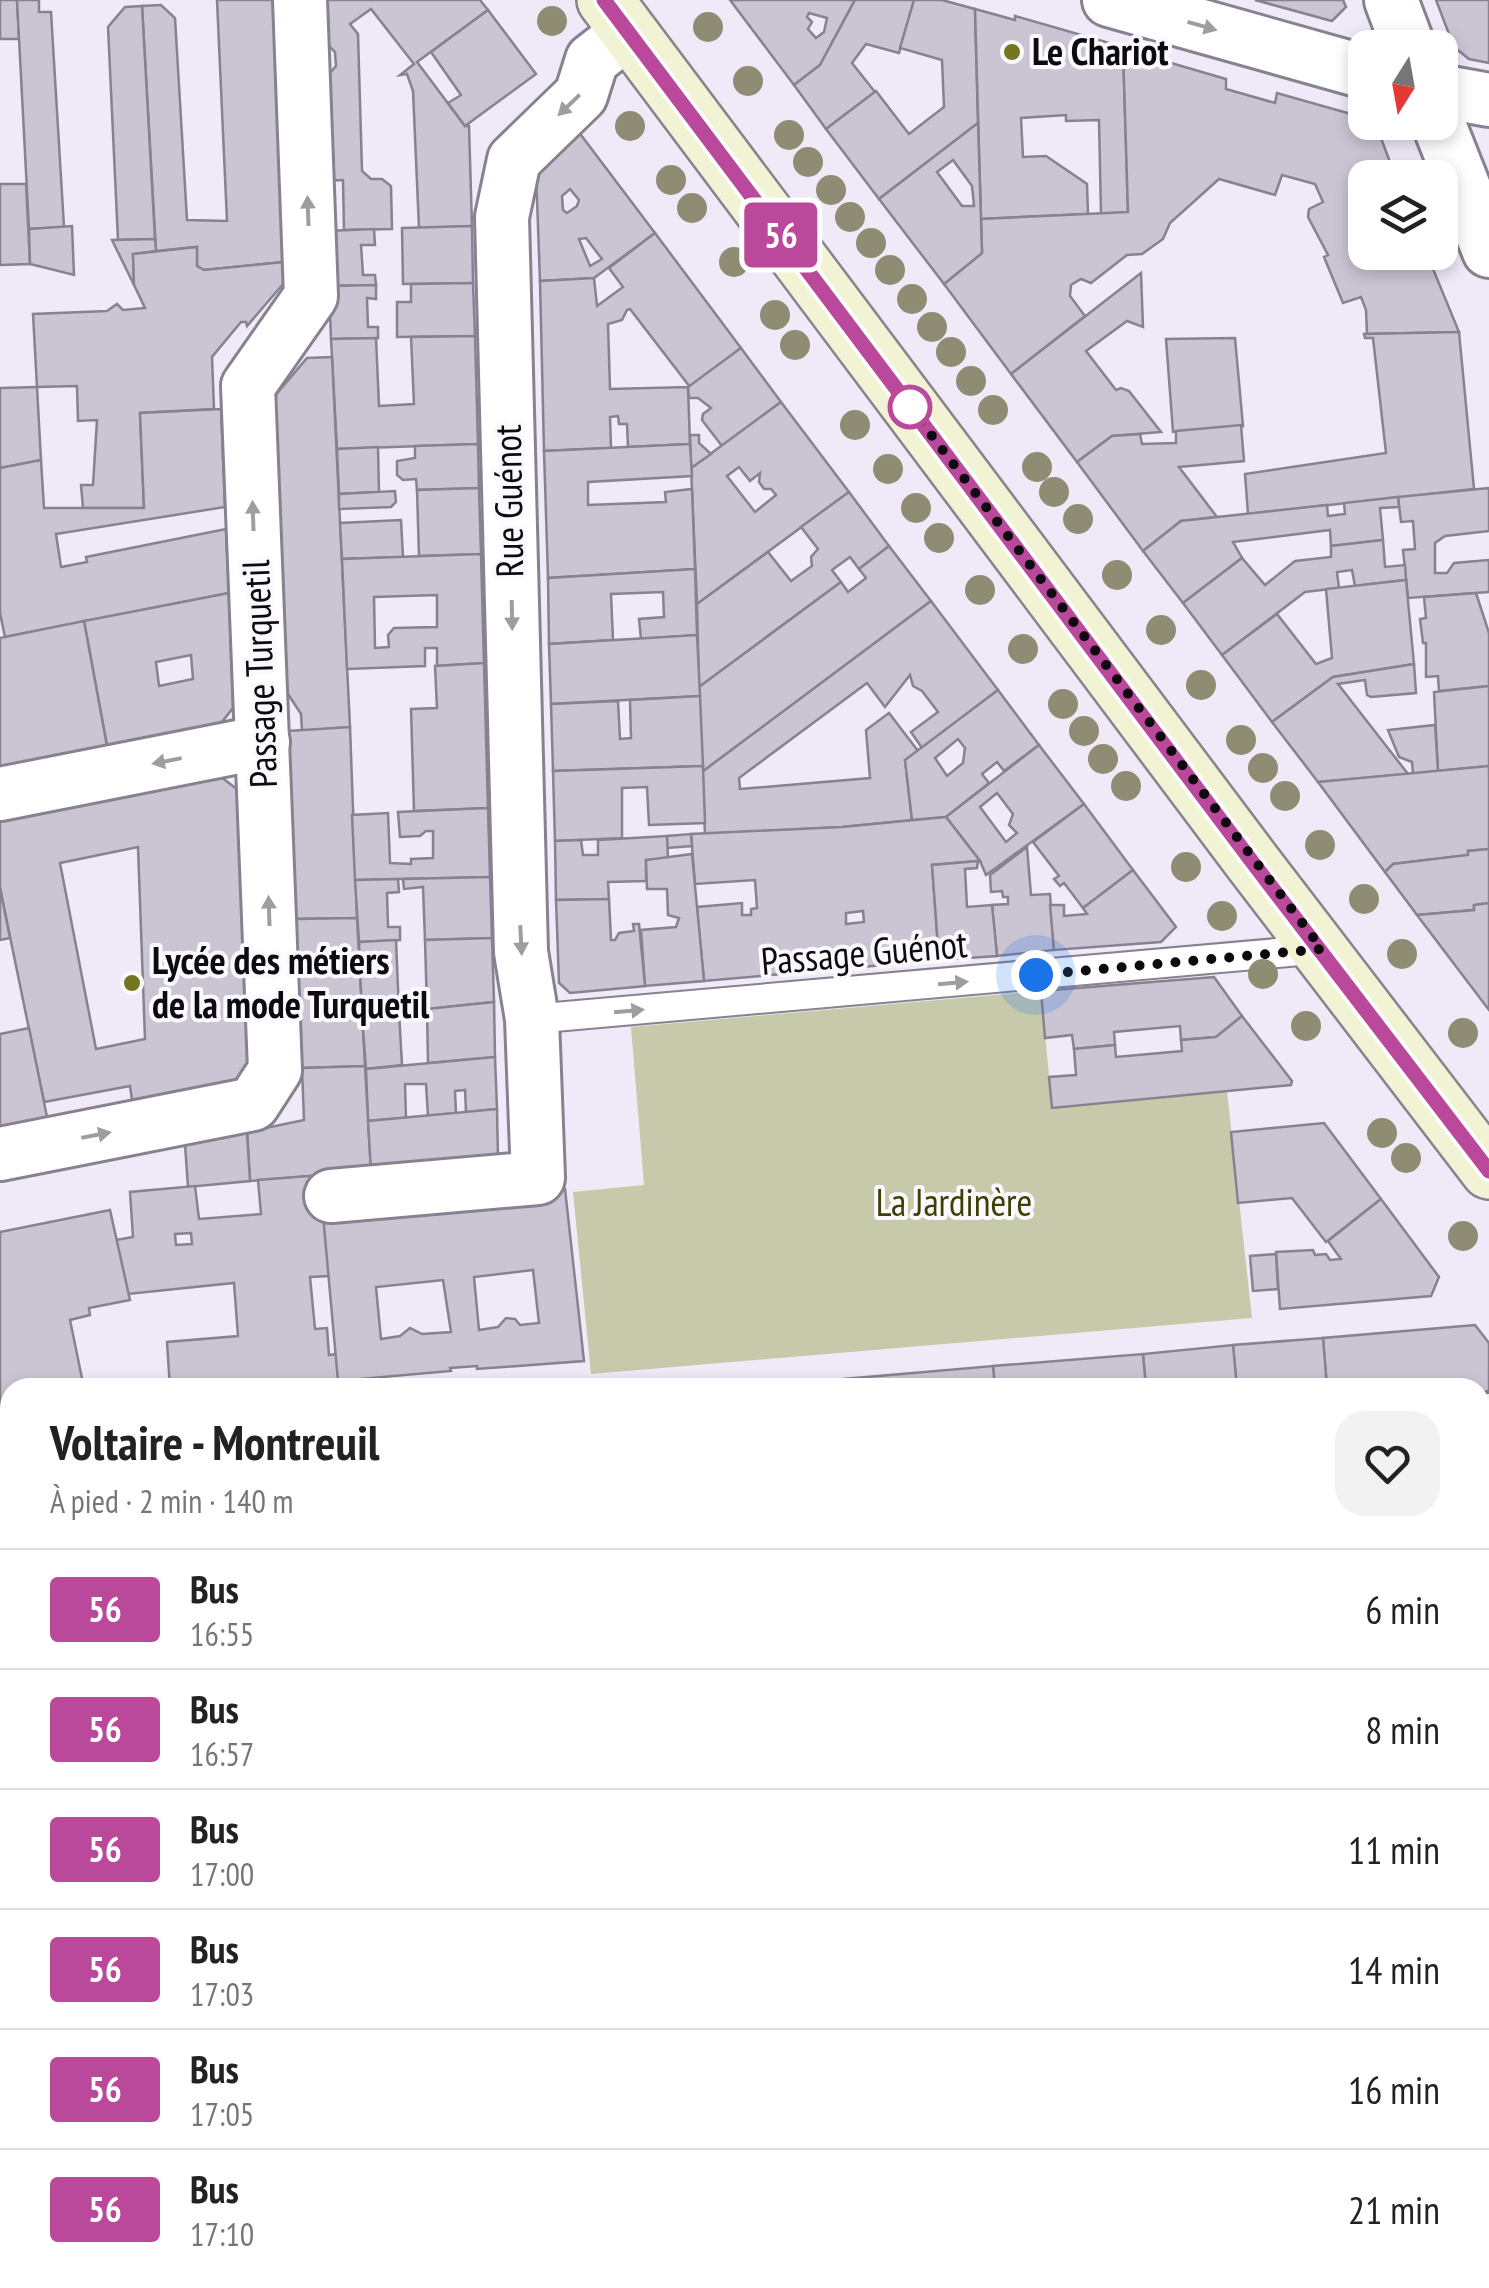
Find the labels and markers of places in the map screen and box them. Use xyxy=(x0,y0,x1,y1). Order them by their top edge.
place label: Le Chariot xyxy=(1032,26,1169,75)
marker: Le Chariot xyxy=(1001,41,1023,63)
unlabelled marker xyxy=(889,386,931,428)
place label: Lycée des métiers de la mode Turquetil xyxy=(152,935,430,1028)
marker: Lycée des métiers de la mode Turquetil xyxy=(121,972,143,994)

